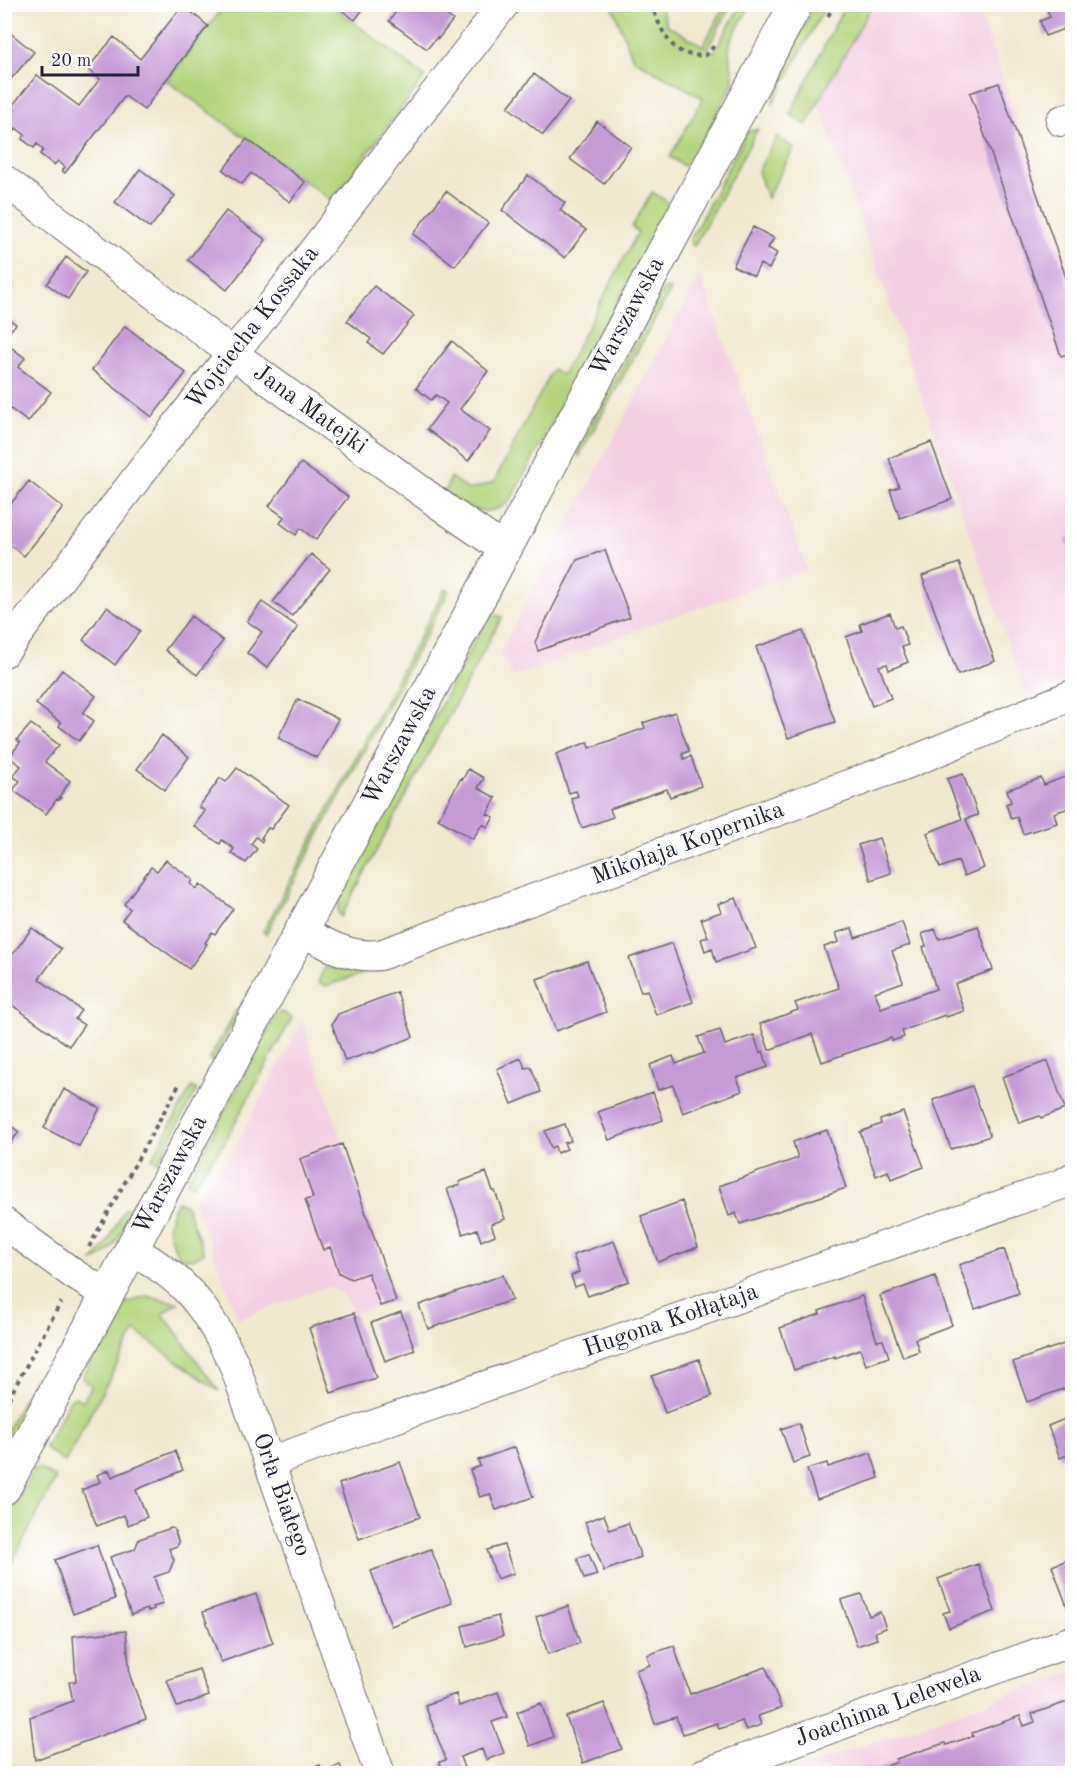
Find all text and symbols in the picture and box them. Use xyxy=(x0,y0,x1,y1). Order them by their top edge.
scale bar xyxy=(42,39,138,77)
text: 20 m xyxy=(51,52,91,70)
street label: Wojciecha Kossaka xyxy=(182,242,324,414)
street label: Warszawska xyxy=(587,253,669,380)
street label: Jana Matejki xyxy=(249,361,371,459)
street label: Warszawska xyxy=(359,682,441,809)
street label: Mikołaja Kopernika xyxy=(589,798,788,890)
street label: Warszawska xyxy=(130,1111,212,1238)
street label: Hugona Kołłątaja xyxy=(581,1280,762,1362)
street label: Orła Białego xyxy=(248,1430,314,1560)
street label: Joachima Lelewela xyxy=(792,1662,984,1752)

